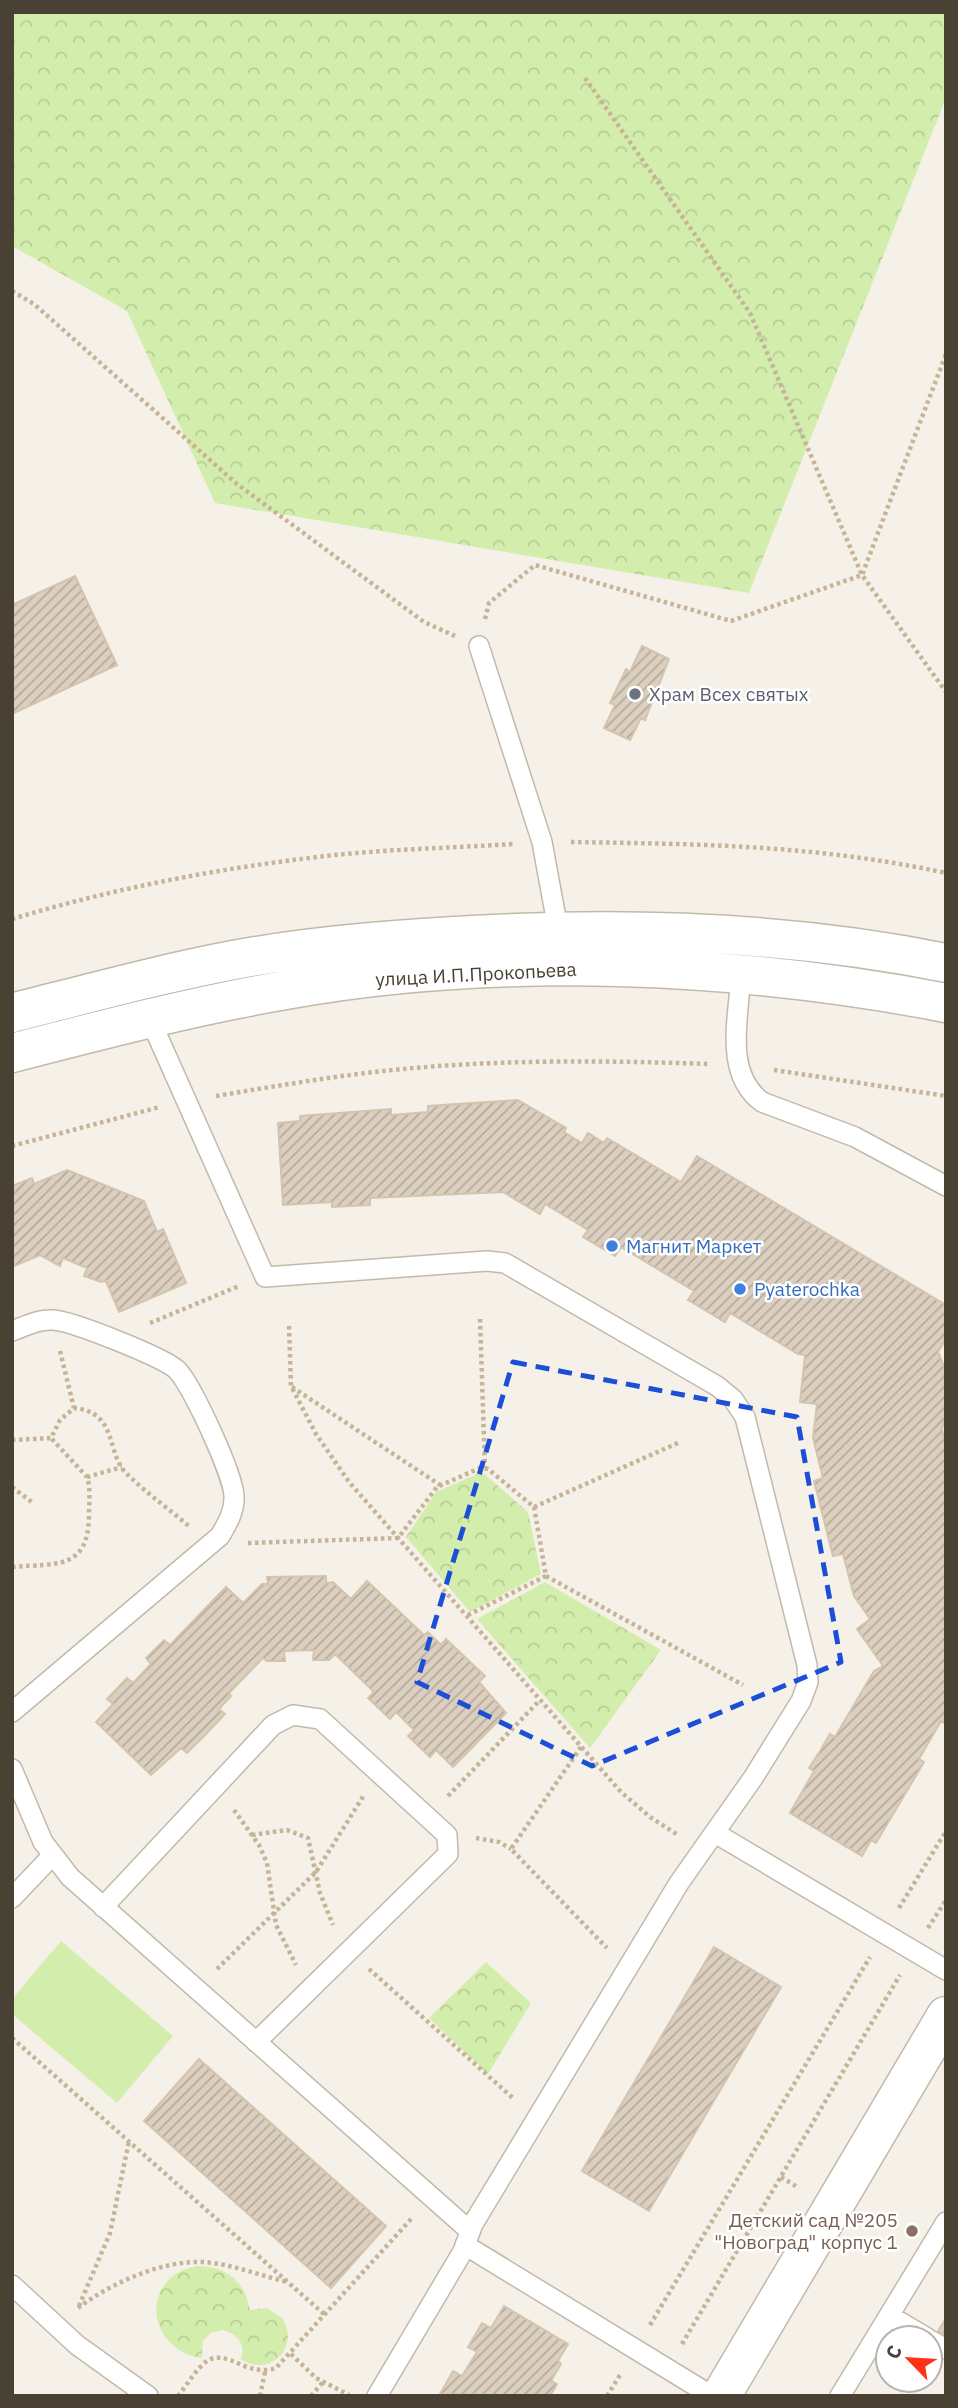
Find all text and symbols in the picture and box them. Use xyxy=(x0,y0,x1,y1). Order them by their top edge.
place label: Храм Всех святых xyxy=(649,682,809,706)
marker: Храм Всех святых xyxy=(627,686,643,702)
street label: улица И.П.Прокопьева xyxy=(375,957,577,991)
place label: Магнит Маркет xyxy=(626,1234,762,1258)
marker: Магнит Маркет xyxy=(604,1238,620,1254)
place label: Pyaterochka xyxy=(754,1277,860,1301)
marker: Pyaterochka xyxy=(732,1281,748,1297)
place label: Детский сад №205 "Новоград" корпус 1 xyxy=(714,2208,898,2254)
marker: Детский сад №205 "Новоград" корпус 1 xyxy=(904,2223,920,2239)
north arrow xyxy=(874,2324,944,2394)
text: С xyxy=(880,2341,907,2362)

